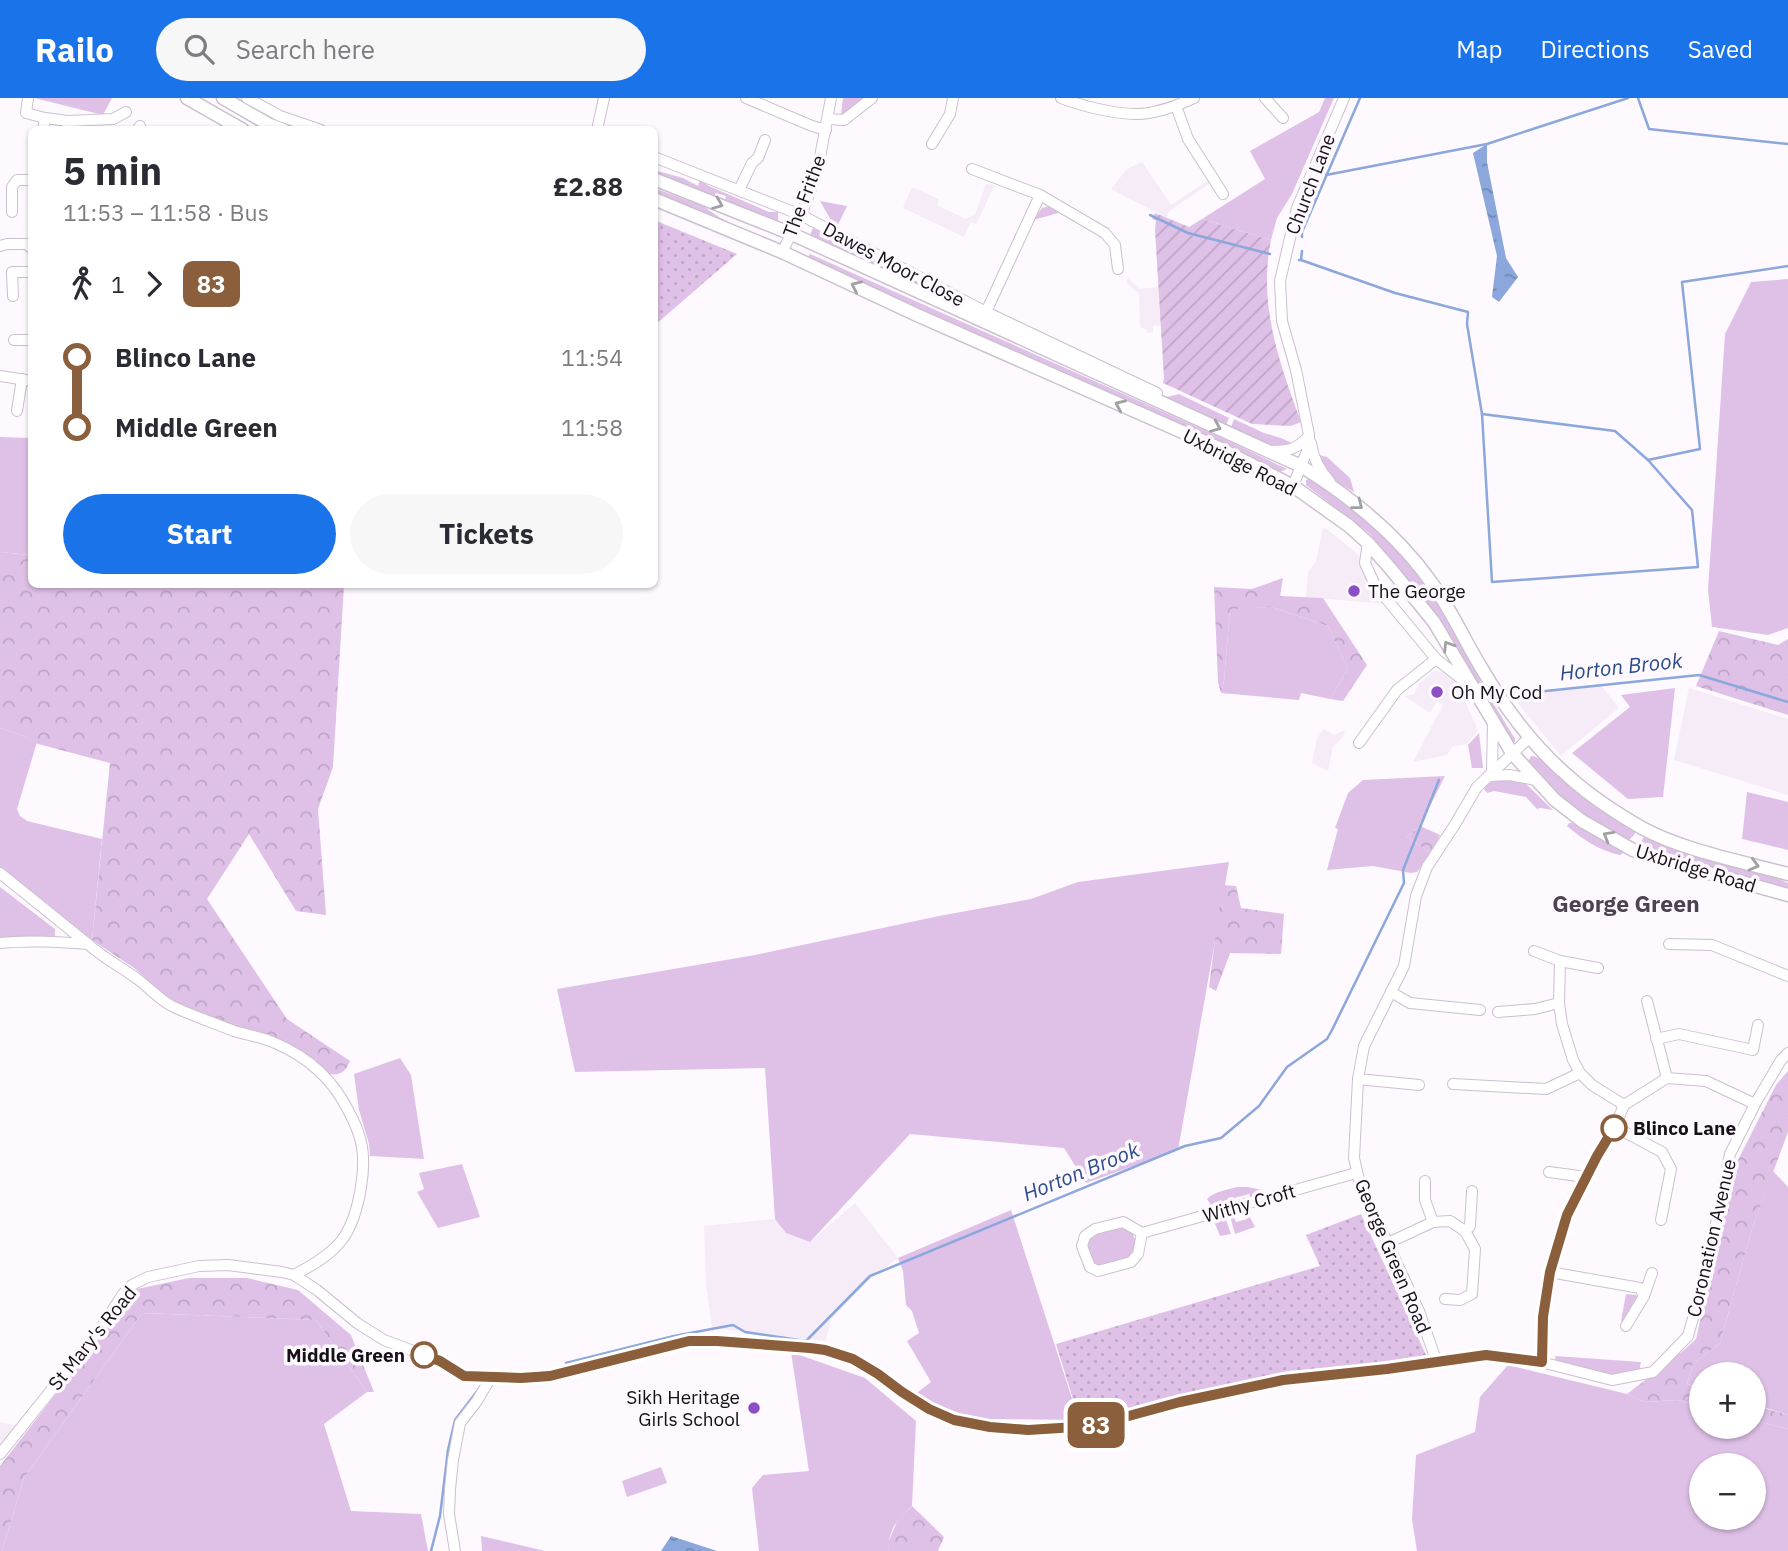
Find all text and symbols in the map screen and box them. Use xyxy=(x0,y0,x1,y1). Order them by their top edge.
search box xyxy=(156,18,646,81)
text: Railo xyxy=(35,28,114,71)
icon: search xyxy=(180,30,218,68)
text: Search here xyxy=(236,32,375,66)
text: Map xyxy=(1456,33,1502,65)
text: Directions xyxy=(1540,33,1650,65)
text: Saved xyxy=(1688,33,1753,65)
street label: Church Lane xyxy=(1280,130,1340,238)
text: 5 min xyxy=(63,146,162,195)
street label: The Frithe xyxy=(777,151,831,241)
text: £2.88 xyxy=(553,169,623,203)
one-way arrow xyxy=(711,195,723,209)
text: 11:53 – 11:58 · Bus xyxy=(63,197,269,227)
street label: Dawes Moor Close xyxy=(819,217,969,311)
icon: walk xyxy=(63,265,101,303)
icon: forward xyxy=(135,265,173,303)
text: 83 xyxy=(197,268,226,300)
text: 1 xyxy=(111,269,125,299)
one-way arrow xyxy=(850,281,863,295)
text: Blinco Lane xyxy=(115,340,256,374)
text: 11:54 xyxy=(561,342,623,372)
one-way arrow xyxy=(1115,399,1127,413)
text: Middle Green xyxy=(115,410,278,444)
text: 11:58 xyxy=(561,412,623,442)
one-way arrow xyxy=(1209,419,1222,433)
street label: Uxbridge Road xyxy=(1179,423,1301,501)
button: Start xyxy=(63,494,336,574)
button: Tickets xyxy=(350,494,623,574)
one-way arrow xyxy=(1350,496,1362,509)
place label: The George xyxy=(1368,579,1466,603)
marker: The George xyxy=(1346,583,1362,599)
one-way arrow xyxy=(1444,640,1457,653)
water label: Horton Brook xyxy=(1558,646,1685,686)
place label: Oh My Cod xyxy=(1451,680,1543,704)
marker: Oh My Cod xyxy=(1429,684,1445,700)
one-way arrow xyxy=(1602,831,1615,844)
street label: Uxbridge Road xyxy=(1633,838,1759,898)
one-way arrow xyxy=(1748,857,1760,871)
district label: George Green xyxy=(1552,888,1700,918)
marker: Blinco Lane xyxy=(1601,1115,1627,1141)
place label: Blinco Lane xyxy=(1633,1116,1736,1140)
water label: Horton Brook xyxy=(1018,1135,1144,1207)
street label: Coronation Avenue xyxy=(1681,1157,1741,1319)
street label: George Green Road xyxy=(1350,1175,1436,1337)
street label: Withy Croft xyxy=(1200,1178,1298,1228)
street label: St Mary's Road xyxy=(43,1281,141,1395)
marker: Middle Green xyxy=(411,1342,437,1368)
place label: Middle Green xyxy=(286,1343,405,1367)
map controls xyxy=(1689,1362,1766,1530)
button: + xyxy=(1689,1362,1766,1439)
place label: Sikh Heritage Girls School xyxy=(626,1385,740,1431)
marker: Sikh Heritage Girls School xyxy=(746,1400,762,1416)
line badge: 83 xyxy=(1064,1402,1128,1448)
text: 83 xyxy=(1082,1409,1110,1441)
button: − xyxy=(1689,1453,1766,1530)

